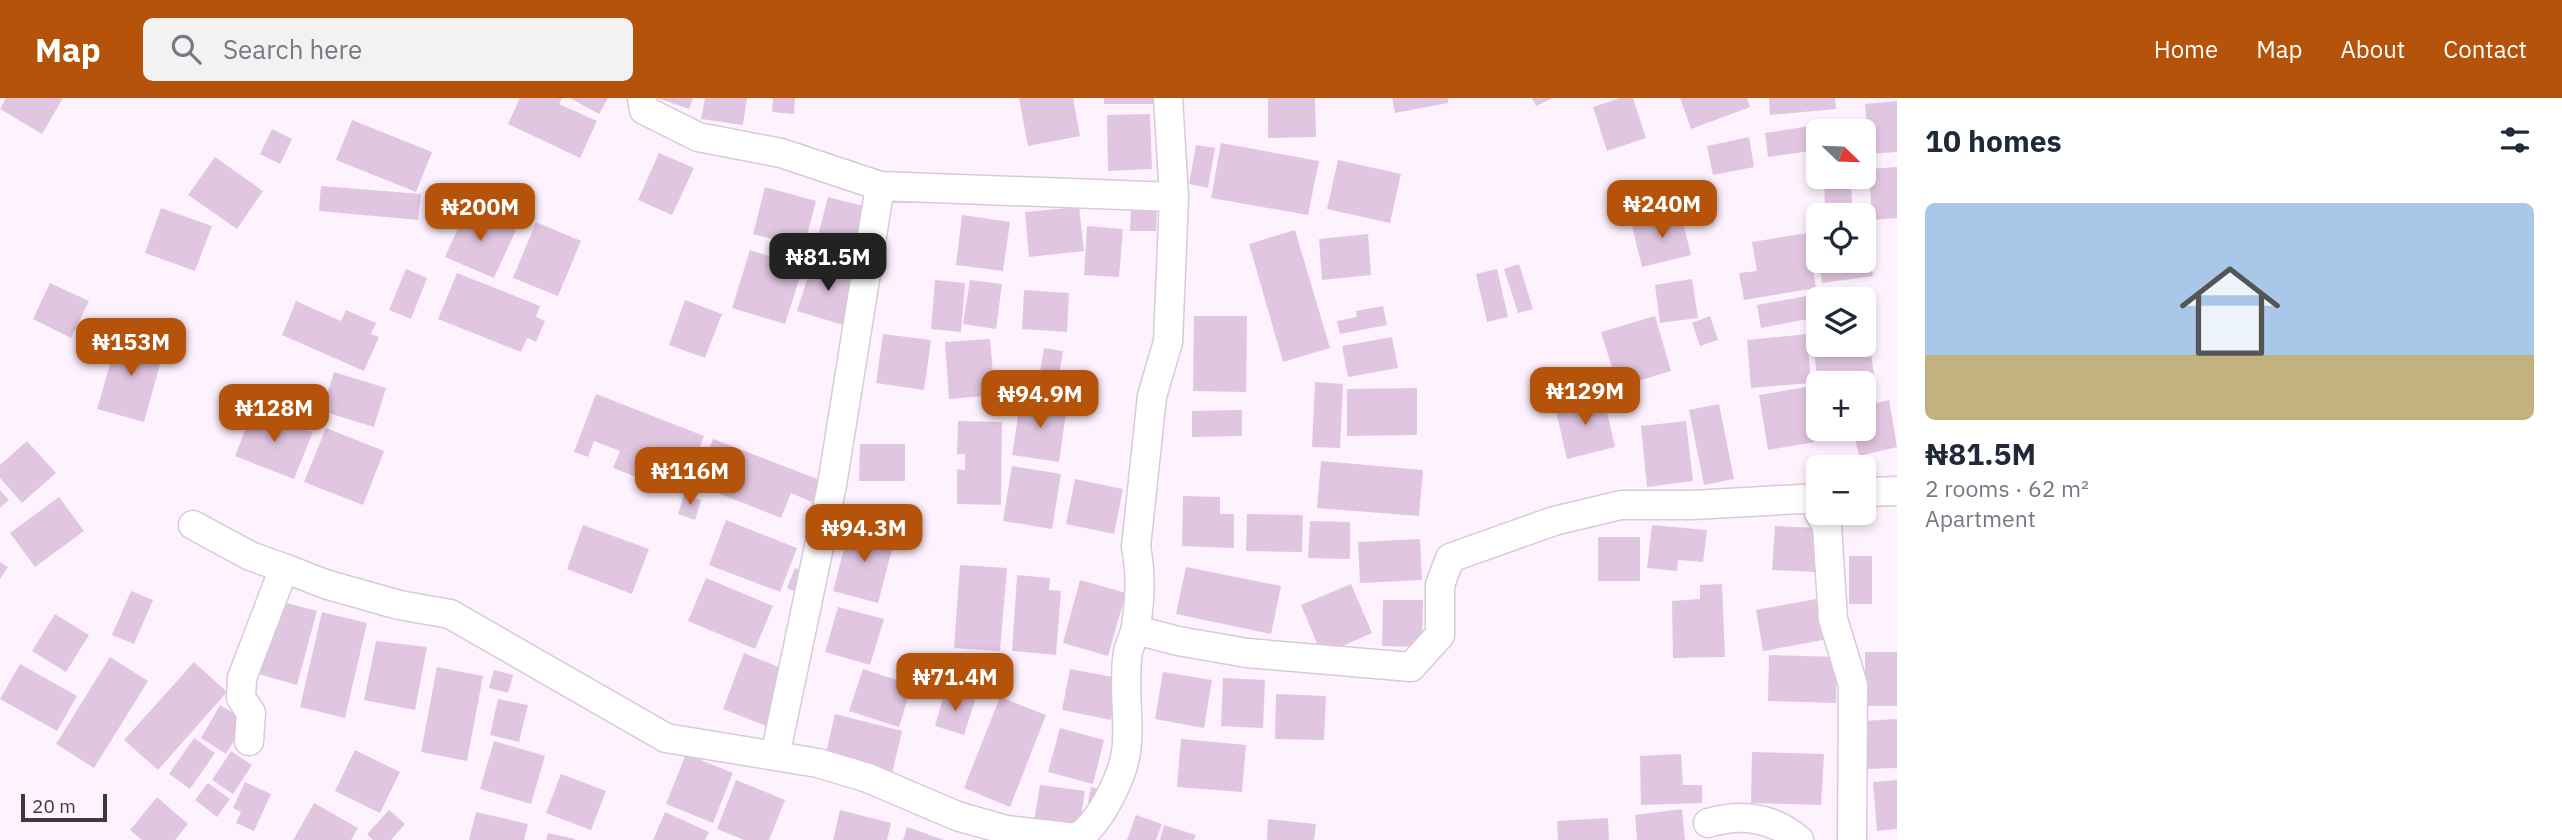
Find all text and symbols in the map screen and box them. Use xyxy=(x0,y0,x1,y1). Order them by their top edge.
search box xyxy=(143,18,633,81)
text: Map xyxy=(35,28,101,71)
icon: search xyxy=(167,30,205,68)
text: Search here xyxy=(223,32,362,66)
text: Home xyxy=(2154,33,2218,65)
text: Map xyxy=(2256,33,2302,65)
text: About xyxy=(2340,33,2405,65)
text: Contact xyxy=(2443,33,2527,65)
north arrow xyxy=(1806,119,1876,189)
map controls xyxy=(1806,119,1876,525)
text: 10 homes xyxy=(1925,121,2062,160)
icon: filters xyxy=(2496,121,2534,159)
pin: ₦240M xyxy=(1613,180,1711,240)
pin: ₦200M xyxy=(431,184,529,243)
text: ₦240M xyxy=(1623,188,1701,218)
text: ₦200M xyxy=(441,191,519,221)
button: locate xyxy=(1806,203,1876,273)
pin: ₦81.5M xyxy=(771,234,885,293)
text: ₦81.5M xyxy=(785,241,871,271)
icon: home xyxy=(2167,248,2293,374)
button: layers xyxy=(1806,287,1876,357)
pin: ₦153M xyxy=(82,318,180,378)
text: ₦153M xyxy=(92,326,170,356)
pin: ₦129M xyxy=(1536,368,1634,427)
pin: ₦94.9M xyxy=(983,370,1097,430)
button: + xyxy=(1806,371,1876,441)
text: ₦129M xyxy=(1546,375,1624,405)
text: ₦94.9M xyxy=(997,378,1083,408)
pin: ₦128M xyxy=(225,384,323,444)
text: ₦128M xyxy=(235,392,313,422)
text: ₦81.5M xyxy=(1925,434,2036,473)
pin: ₦116M xyxy=(641,448,739,507)
text: ₦116M xyxy=(651,455,729,485)
button: − xyxy=(1806,455,1876,525)
text: 2 rooms · 62 m² xyxy=(1925,473,2089,503)
text: Apartment xyxy=(1925,503,2036,533)
pin: ₦94.3M xyxy=(807,504,921,564)
text: ₦94.3M xyxy=(821,512,907,542)
pin: ₦71.4M xyxy=(898,654,1012,713)
text: ₦71.4M xyxy=(912,661,998,691)
scale bar xyxy=(21,791,107,823)
text: 20 m xyxy=(32,794,76,818)

